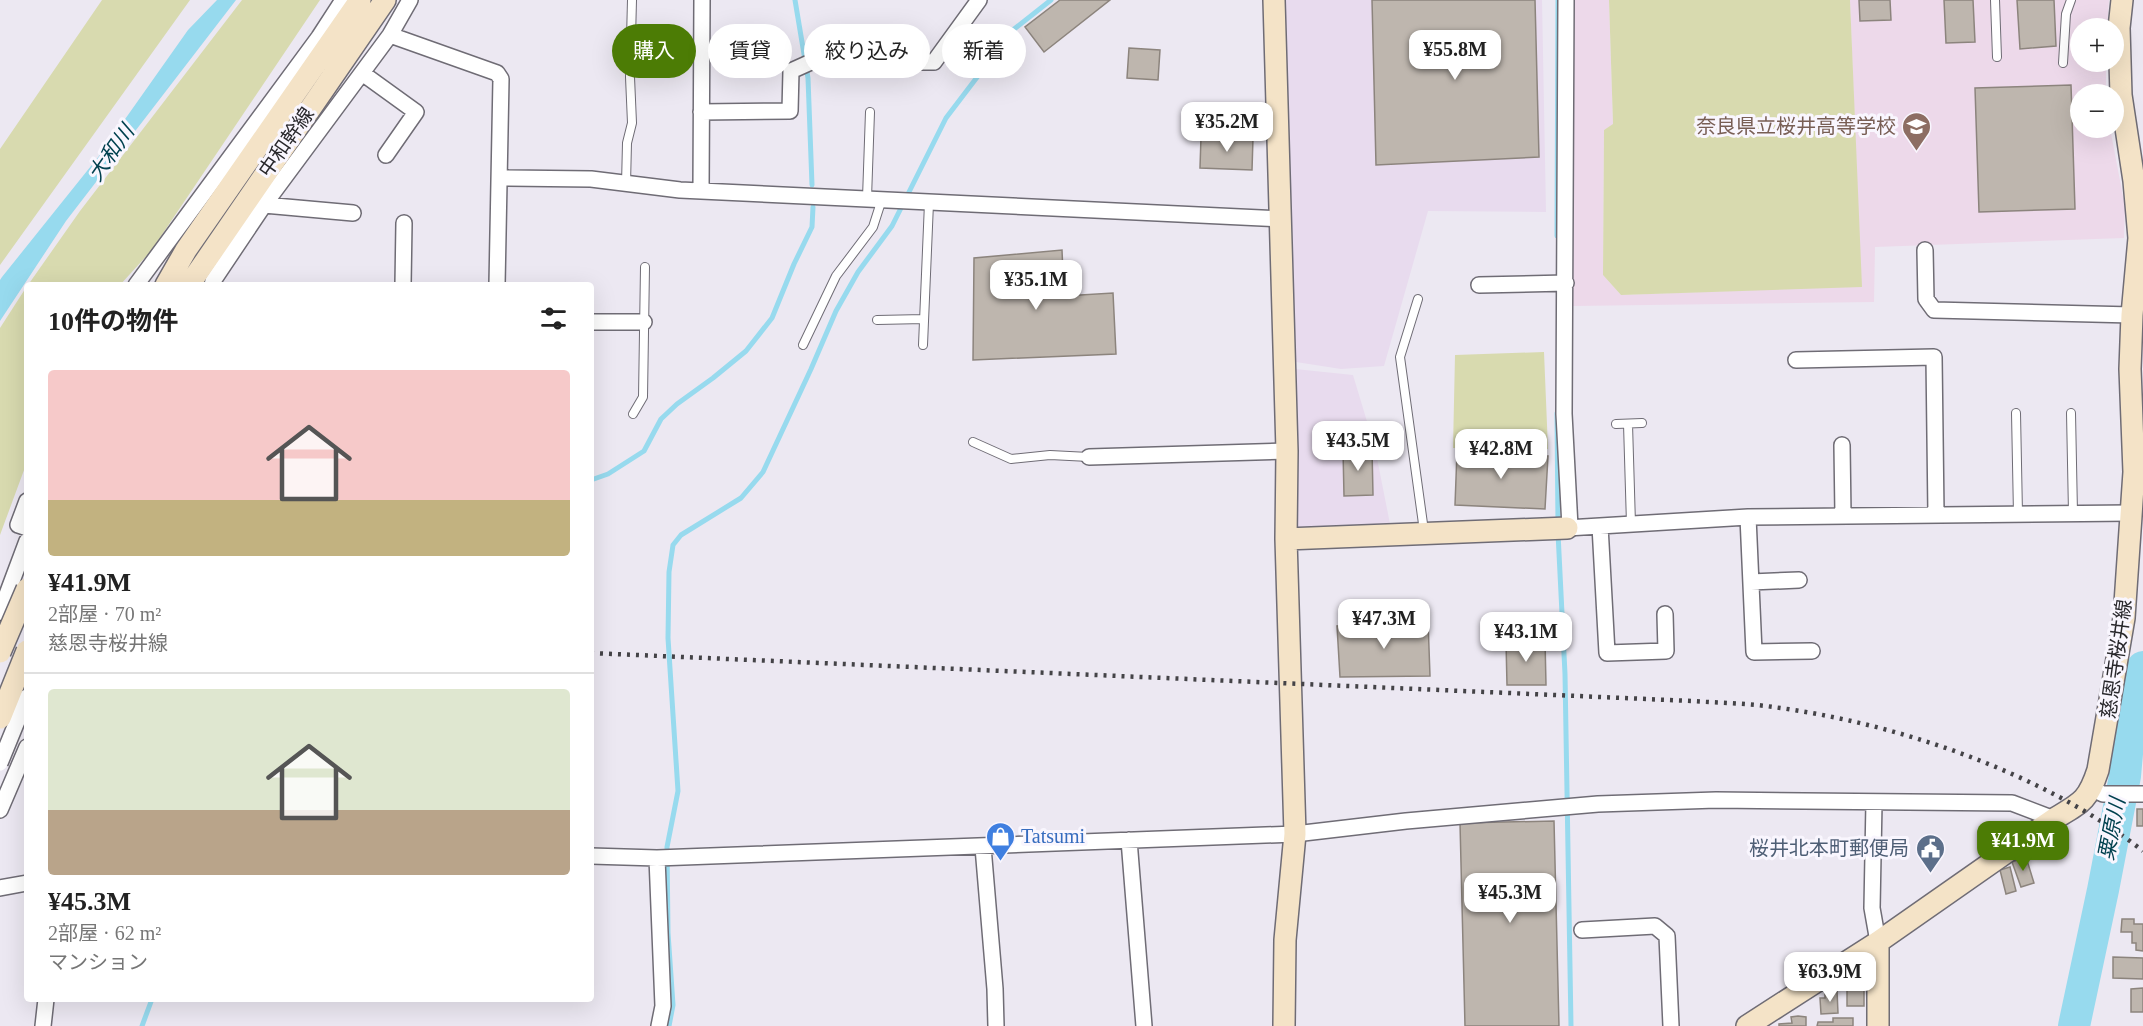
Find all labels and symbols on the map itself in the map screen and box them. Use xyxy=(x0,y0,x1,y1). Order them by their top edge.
pin: ¥55.8M xyxy=(1406,30,1504,81)
pin: ¥35.2M xyxy=(1178,102,1276,153)
street label: 中和幹線 xyxy=(254,103,318,181)
school or university icon: 奈良県立桜井高等学校 xyxy=(1901,110,1933,152)
place label: 奈良県立桜井高等学校 xyxy=(1696,115,1896,137)
water label: 大和川 xyxy=(83,119,140,186)
pin: ¥35.1M xyxy=(987,260,1085,311)
pin: ¥43.5M xyxy=(1309,421,1407,472)
pin: ¥42.8M xyxy=(1452,429,1550,480)
street label: 慈恩寺桜井線 xyxy=(2097,598,2135,720)
pin: ¥47.3M xyxy=(1335,599,1433,650)
pin: ¥43.1M xyxy=(1477,612,1575,663)
water label: 粟原川 xyxy=(2094,794,2130,862)
shop icon: Tatsumi xyxy=(984,820,1016,862)
pin: ¥41.9M xyxy=(1974,821,2072,872)
place label: Tatsumi xyxy=(1021,825,1086,847)
public building icon: 桜井北本町郵便局 xyxy=(1914,832,1946,874)
place label: 桜井北本町郵便局 xyxy=(1749,837,1909,859)
pin: ¥45.3M xyxy=(1461,873,1559,924)
pin: ¥63.9M xyxy=(1781,952,1879,1003)

